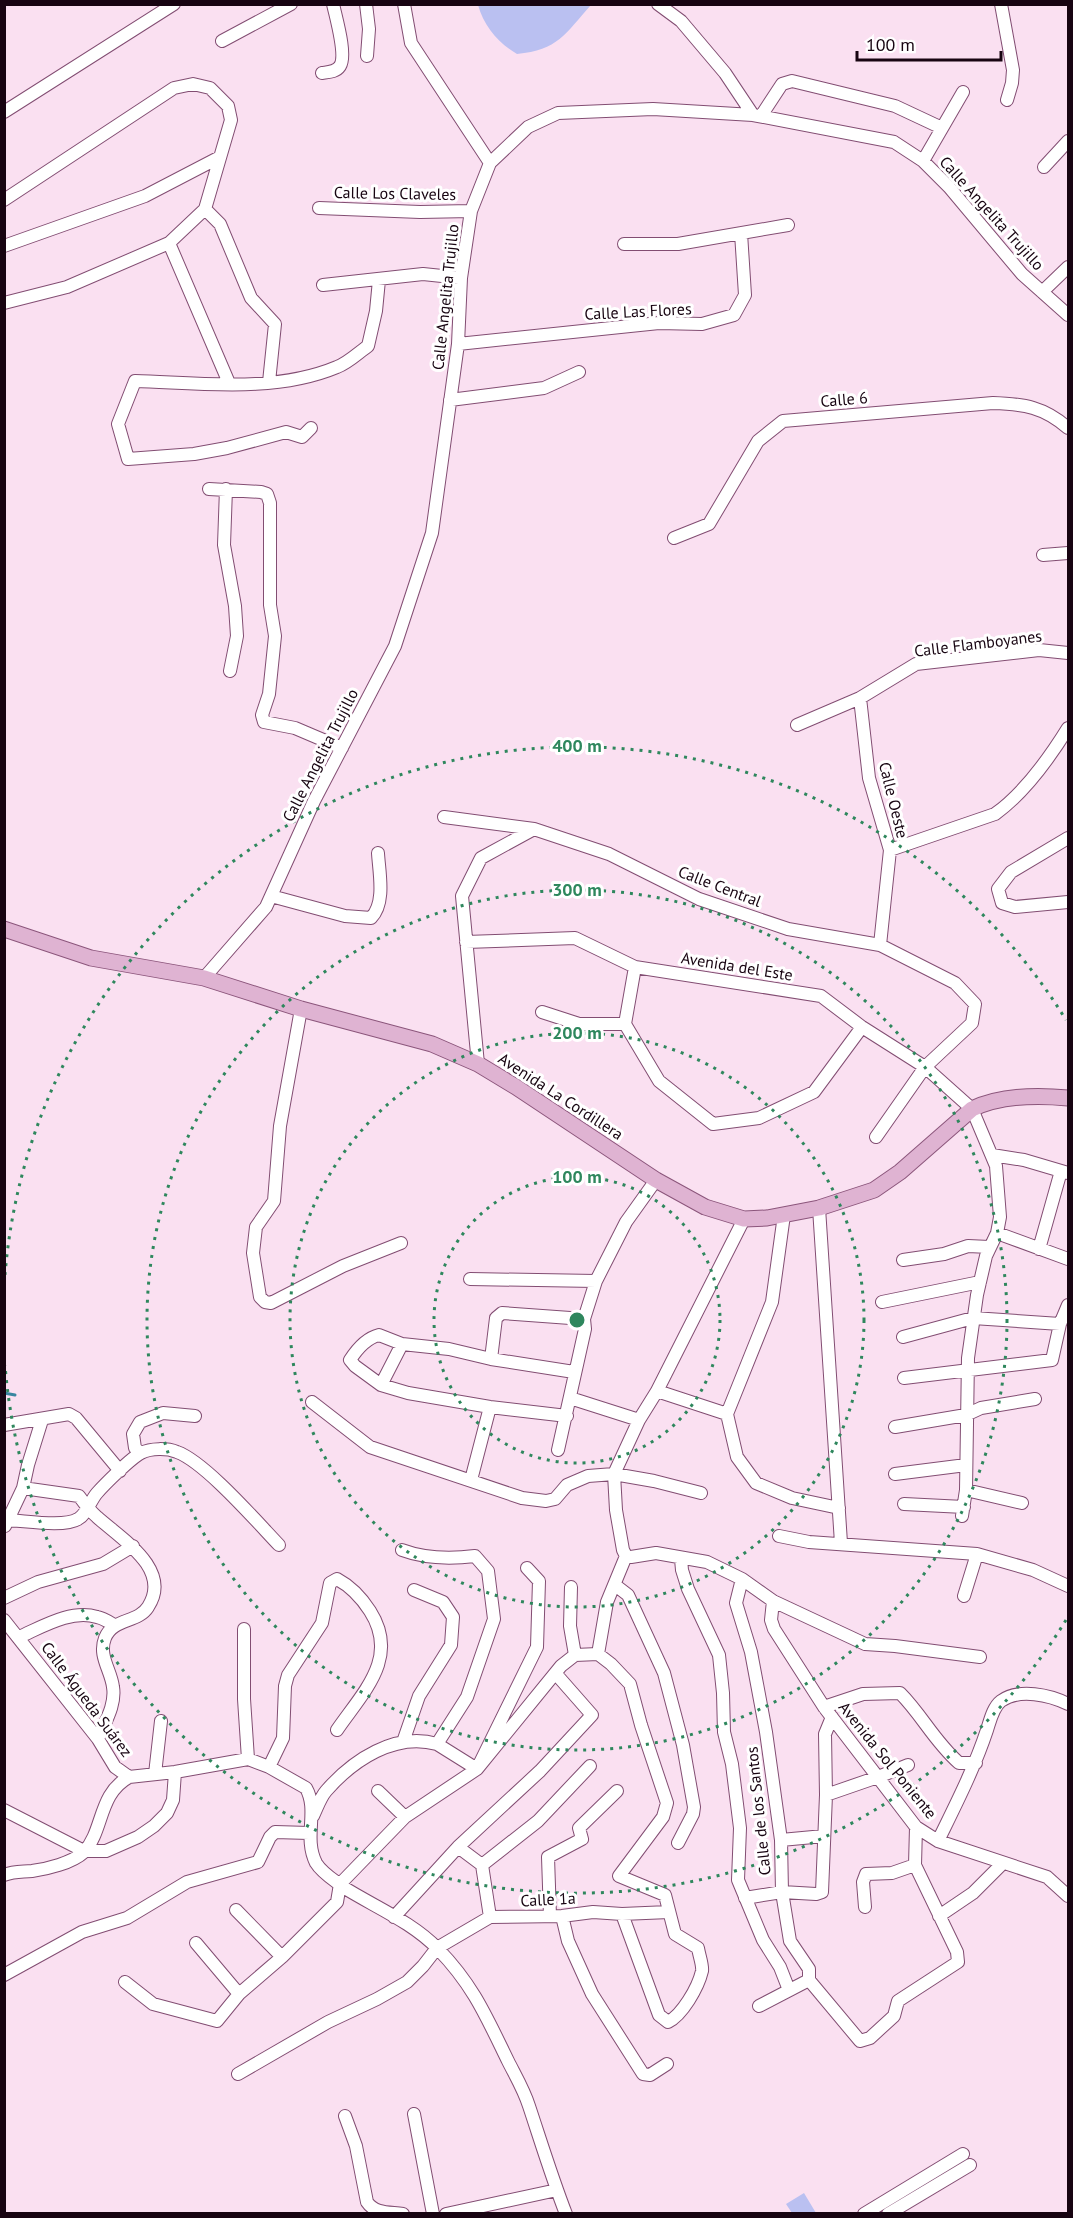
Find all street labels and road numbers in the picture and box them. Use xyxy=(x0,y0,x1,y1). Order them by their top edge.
street label: Calle Angelita Trujillo xyxy=(935,152,1049,274)
street label: Calle Los Claveles xyxy=(334,182,457,204)
street label: Calle Angelita Trujillo xyxy=(427,223,463,371)
street label: Calle Las Flores xyxy=(584,298,692,324)
street label: Calle 6 xyxy=(820,387,868,411)
street label: Calle Flamboyanes xyxy=(913,625,1043,661)
street label: Calle Angelita Trujillo xyxy=(278,685,362,825)
street label: Calle Oeste xyxy=(875,760,913,840)
street label: Calle Central xyxy=(676,861,765,911)
street label: Avenida del Este xyxy=(680,947,794,985)
street label: Avenida La Cordillera xyxy=(495,1048,627,1144)
street label: Calle Águeda Suárez xyxy=(37,1637,137,1761)
street label: Avenida Sol Poniente xyxy=(835,1698,941,1822)
street label: Calle de los Santos xyxy=(741,1745,775,1876)
street label: Calle 1a xyxy=(520,1888,576,1910)

